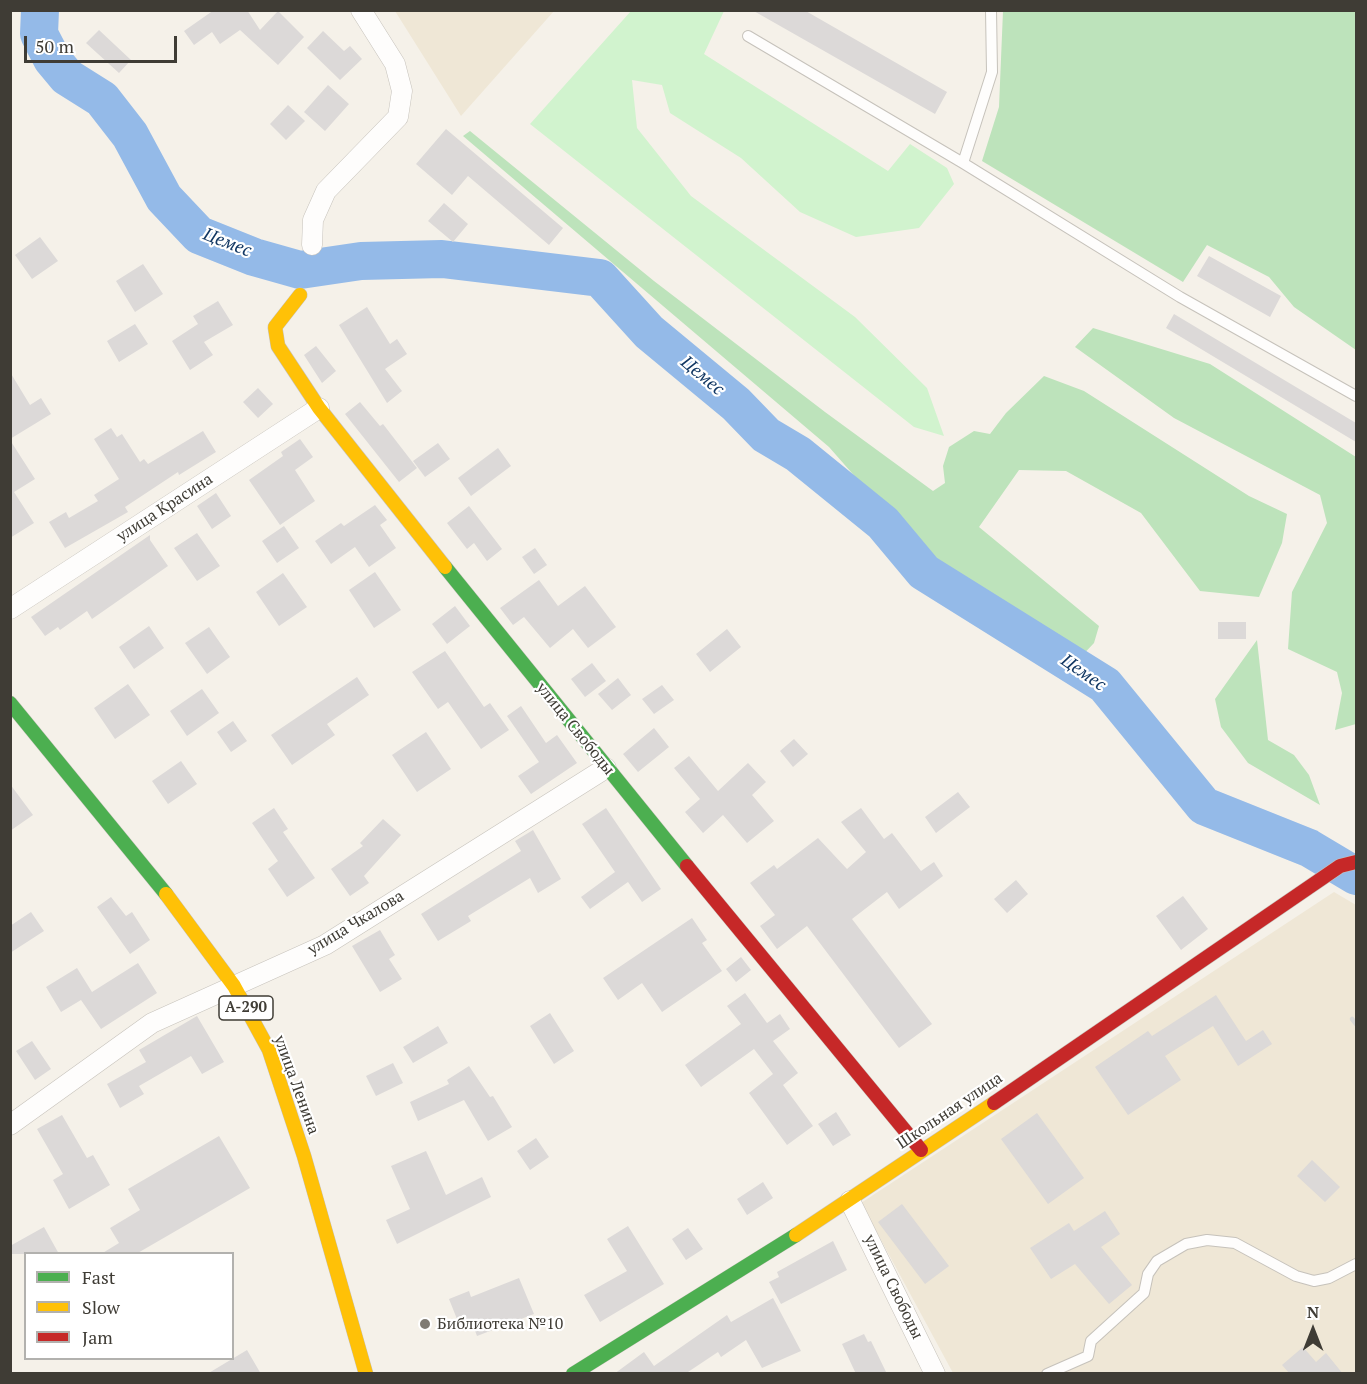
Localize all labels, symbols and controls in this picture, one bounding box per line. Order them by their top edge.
scale bar [27,24,180,62]
text: 50 m [35,34,74,58]
water label: Цемес [200,224,254,262]
water label: Цемес [676,352,728,400]
street label: улица Красина [113,470,217,546]
water label: Цемес [1056,650,1110,696]
street label: улица Свободы [532,679,618,779]
street label: улица Чкалова [304,887,408,959]
road number: А-290 [219,996,273,1020]
street label: улица Ленина [269,1033,323,1137]
street label: Школьная улица [894,1069,1006,1153]
street label: улица Свободы [859,1232,927,1342]
legend [24,1252,234,1360]
text: Fast [82,1265,115,1289]
text: Slow [82,1295,120,1319]
north arrow [1283,1300,1343,1360]
text: N [1307,1301,1319,1323]
place label: Библиотека №10 [437,1314,563,1334]
marker: Библиотека №10 [418,1317,432,1331]
text: Jam [82,1325,113,1349]

